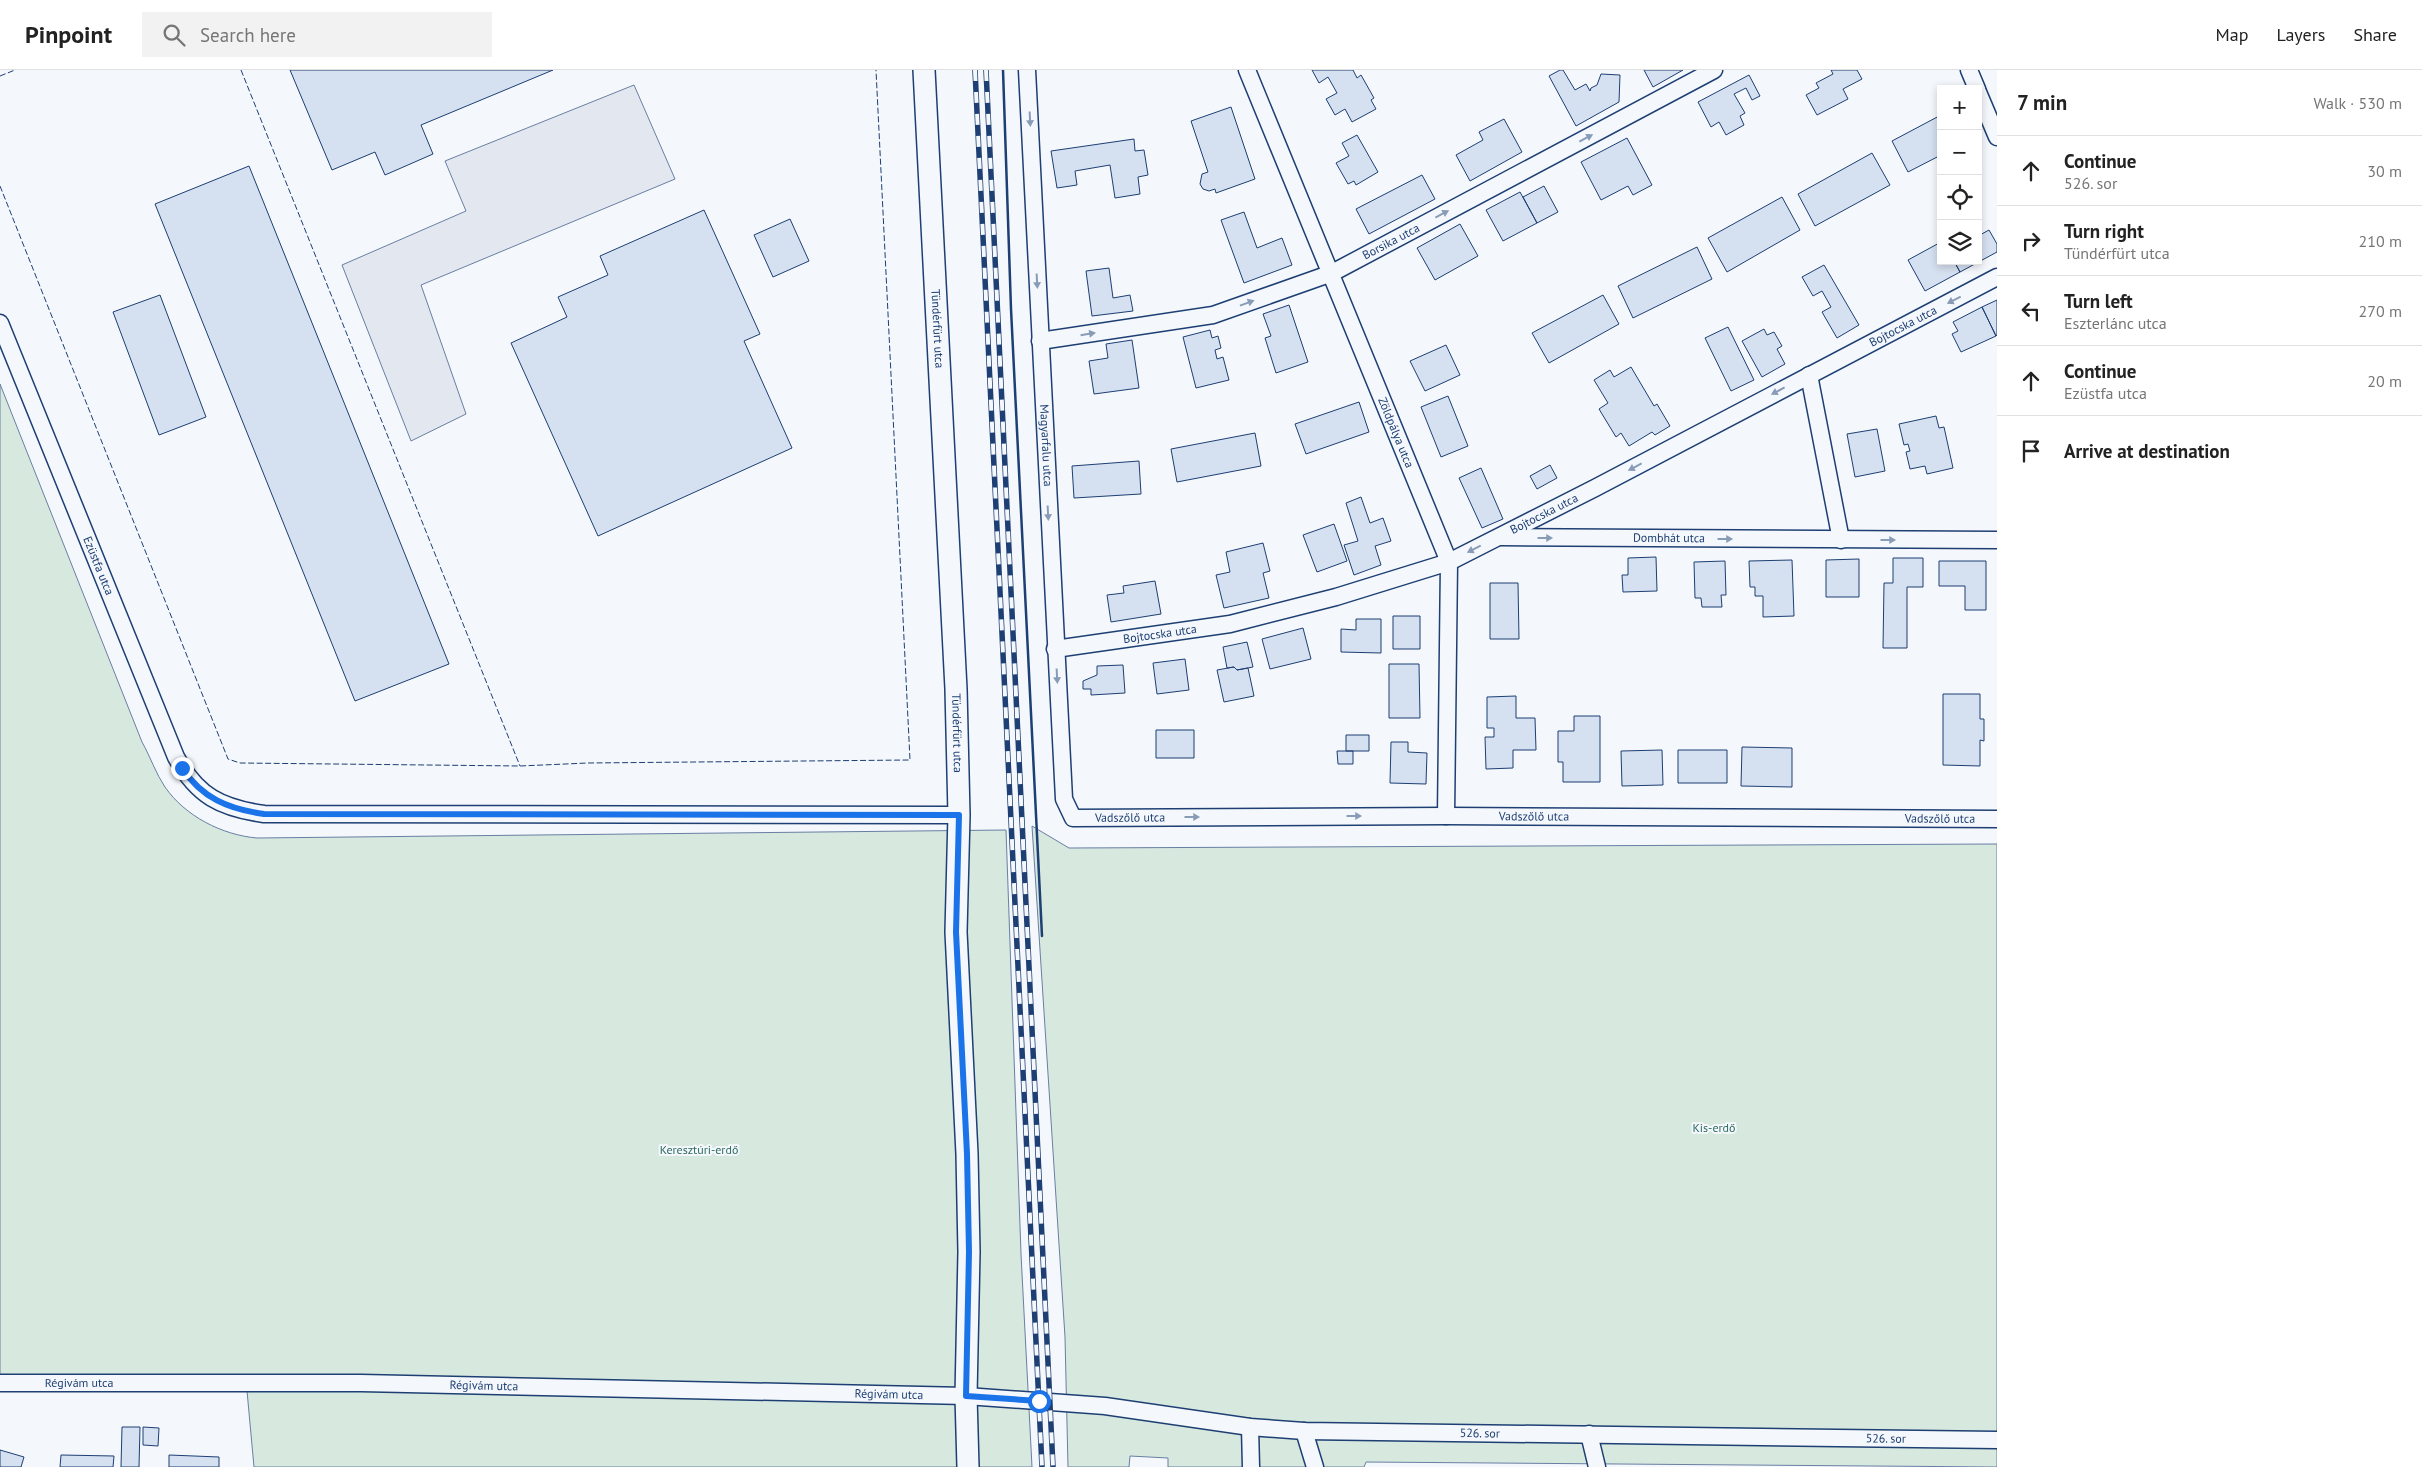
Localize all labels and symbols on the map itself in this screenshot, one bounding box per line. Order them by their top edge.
one-way arrow [1026,111,1034,127]
one-way arrow [1579,134,1593,142]
one-way arrow [1435,210,1450,218]
street label: Borsika utca [1360,220,1422,262]
one-way arrow [1034,273,1042,289]
street label: Tündérfürt utca [928,289,947,369]
one-way arrow [1946,296,1961,304]
one-way arrow [1240,299,1255,306]
street label: Bojtocska utca [1866,302,1939,350]
one-way arrow [1081,330,1097,338]
one-way arrow [1771,387,1786,395]
street label: Zöldpálya utca [1375,395,1418,470]
street label: Magyarfalu utca [1037,404,1056,487]
one-way arrow [1628,463,1642,471]
street label: Bojtocska utca [1507,490,1580,537]
one-way arrow [1045,506,1053,522]
street label: Dombhát utca [1633,530,1705,545]
street label: Ezüstfa utca [80,534,118,597]
one-way arrow [1537,534,1553,542]
one-way arrow [1717,535,1733,543]
one-way arrow [1880,536,1896,544]
one-way arrow [1467,545,1482,553]
street label: Bojtocska utca [1122,621,1198,646]
one-way arrow [1053,668,1061,684]
street label: Tündérfürt utca [949,693,966,773]
route end [171,757,194,780]
street label: Vadszőlő utca [1498,808,1569,824]
street label: Vadszőlő utca [1094,810,1165,825]
street label: Vadszőlő utca [1904,810,1975,826]
one-way arrow [1347,812,1363,820]
one-way arrow [1184,813,1200,821]
park label: Kis-erdő [1693,1120,1735,1135]
park label: Keresztúri-erdő [660,1142,738,1157]
street label: Régivám utca [45,1375,113,1390]
street label: Régivám utca [449,1377,519,1393]
street label: Régivám utca [854,1386,923,1402]
route start [1028,1390,1051,1413]
street label: 526. sor [1460,1425,1500,1441]
street label: 526. sor [1866,1430,1906,1446]

